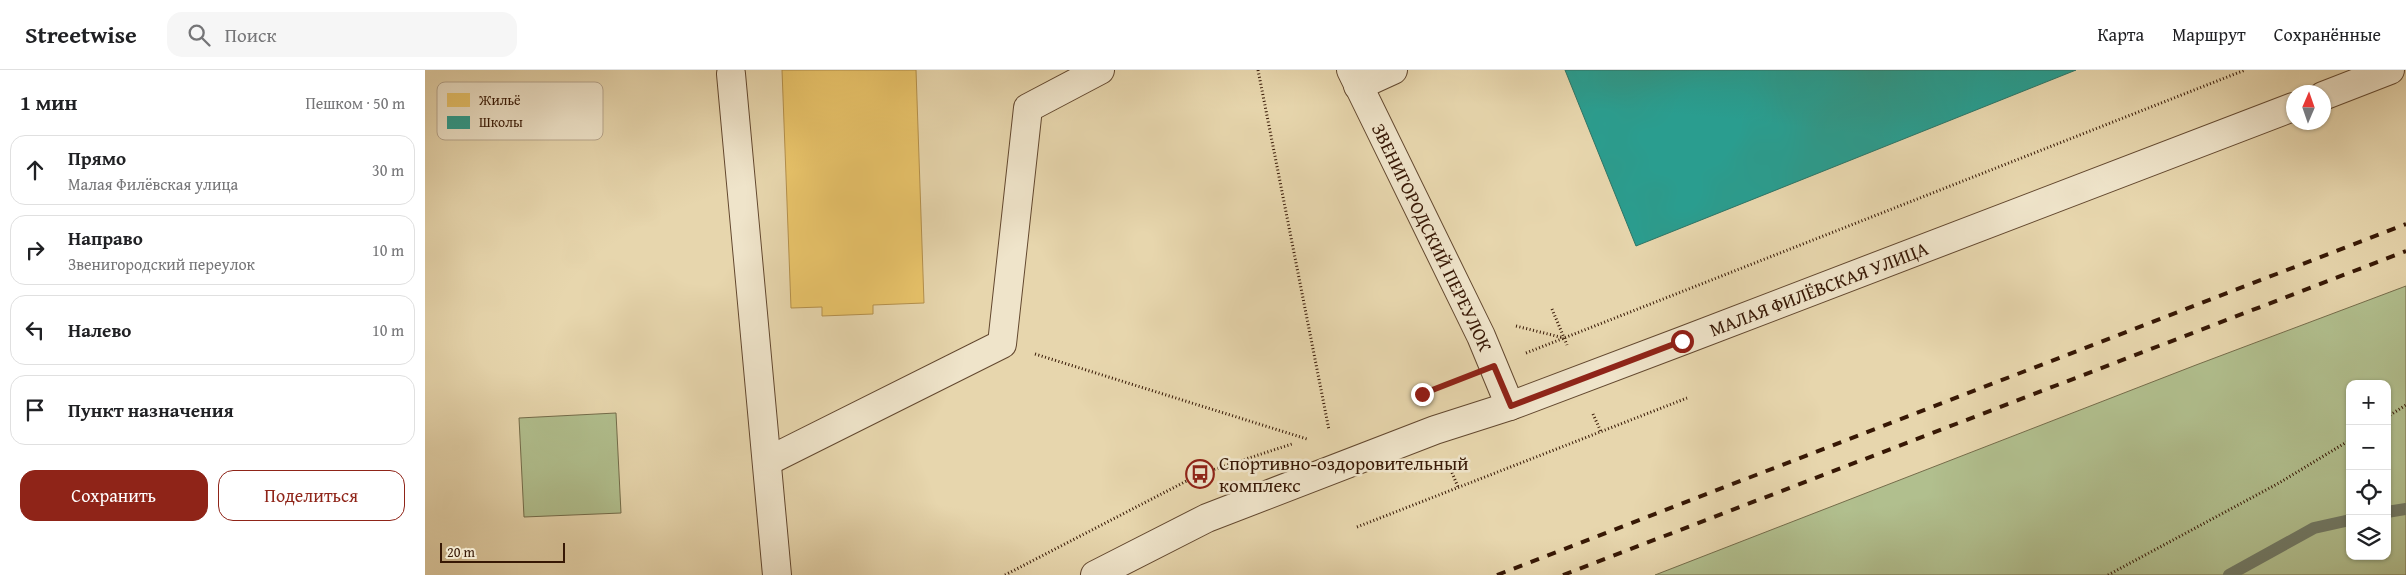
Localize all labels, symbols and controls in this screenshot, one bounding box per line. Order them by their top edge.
search box [167,12,517,57]
text: Streetwise [25,17,137,52]
icon: search [185,21,213,49]
text: Поиск [225,21,276,49]
text: Карта [2098,21,2144,48]
text: Маршрут [2172,21,2246,48]
text: Сохранённые [2274,21,2381,48]
legend [437,82,603,140]
north arrow [2286,85,2331,130]
text: 1 мин [20,87,77,118]
text: Жильё [478,90,521,110]
text: Пешком · 50 m [305,91,405,115]
text: Школы [479,112,523,132]
street label: ЗВЕНИГОРОДСКИЙ ПЕРЕУЛОК [1365,118,1500,356]
text: Прямо [68,144,126,172]
icon: ahead [21,156,49,184]
text: 30 m [372,158,404,182]
text: Малая Филёвская улица [68,172,238,196]
text: Направо [68,224,143,252]
street label: МАЛАЯ ФИЛЁВСКАЯ УЛИЦА [1705,234,1932,343]
icon: right [21,236,49,264]
text: 10 m [372,238,404,262]
text: Звенигородский переулок [68,252,255,276]
icon: left [21,316,49,344]
text: Налево [68,316,131,344]
text: 10 m [372,318,404,342]
route start [1671,330,1694,353]
map controls [2346,380,2391,560]
button: + [2346,380,2391,425]
route end [1411,383,1434,406]
icon: arrive [21,396,49,424]
text: Пункт назначения [68,396,234,424]
button: − [2346,425,2391,470]
place label: Спортивно-оздоровительный комплекс [1219,449,1469,499]
bus stop icon: Спортивно-оздоровительный комплекс [1185,459,1215,489]
button: Сохранить [20,470,208,521]
button: Поделиться [218,470,405,521]
button: locate [2346,470,2391,515]
button: layers [2346,515,2391,560]
scale bar [440,540,565,563]
text: 20 m [447,542,475,562]

